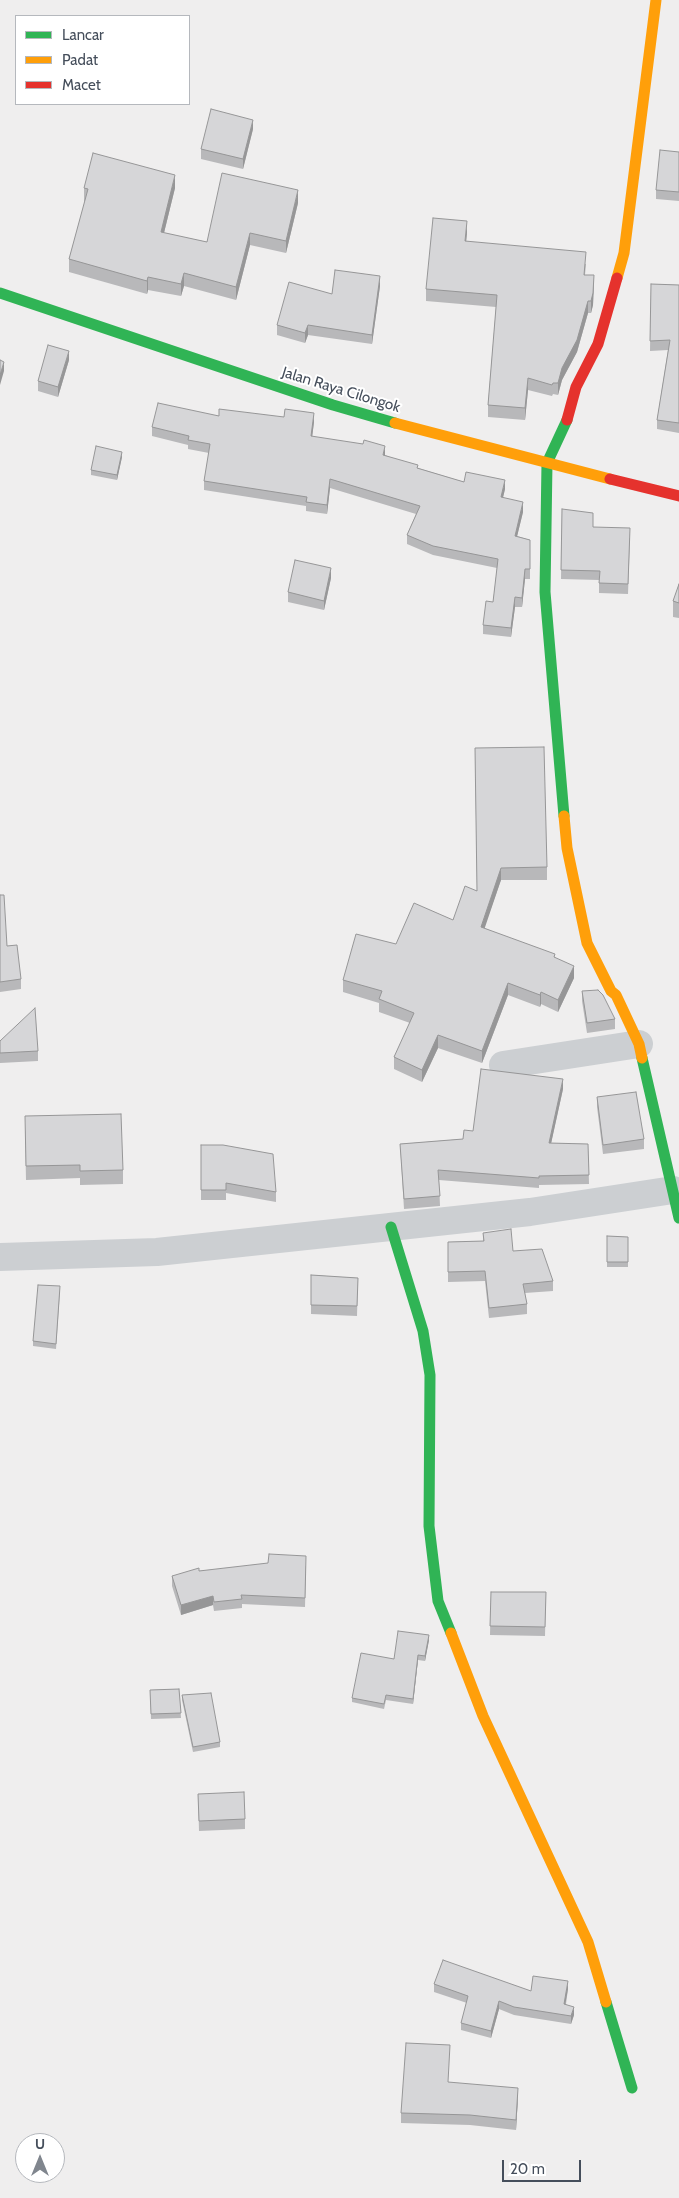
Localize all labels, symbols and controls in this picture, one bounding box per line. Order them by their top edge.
legend [15,15,190,105]
text: Lancar [62,26,104,44]
text: Padat [62,51,98,69]
text: Macet [62,76,101,94]
street label: Jalan Raya Cilongok [280,363,402,417]
north arrow [15,2133,65,2183]
text: U [35,2135,45,2153]
scale bar [504,2150,583,2182]
text: 20 m [510,2160,545,2178]

